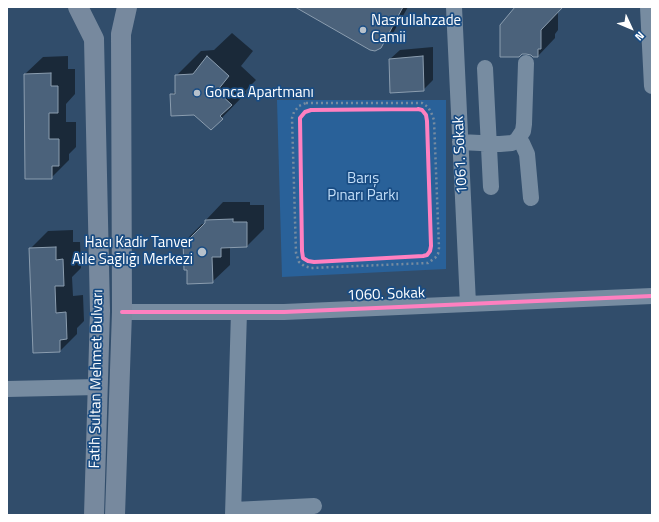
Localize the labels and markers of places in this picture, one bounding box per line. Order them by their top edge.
place label: Nasrullahzade Camii [371,12,461,47]
marker: Nasrullahzade Camii [358,25,368,35]
place label: Gonca Apartmanı [205,84,314,102]
marker: Gonca Apartmanı [192,88,202,98]
place label: Hacı Kadir Tanver Aile Sağlığı Merkezi [72,234,193,269]
marker: Hacı Kadir Tanver Aile Sağlığı Merkezi [196,246,208,258]

